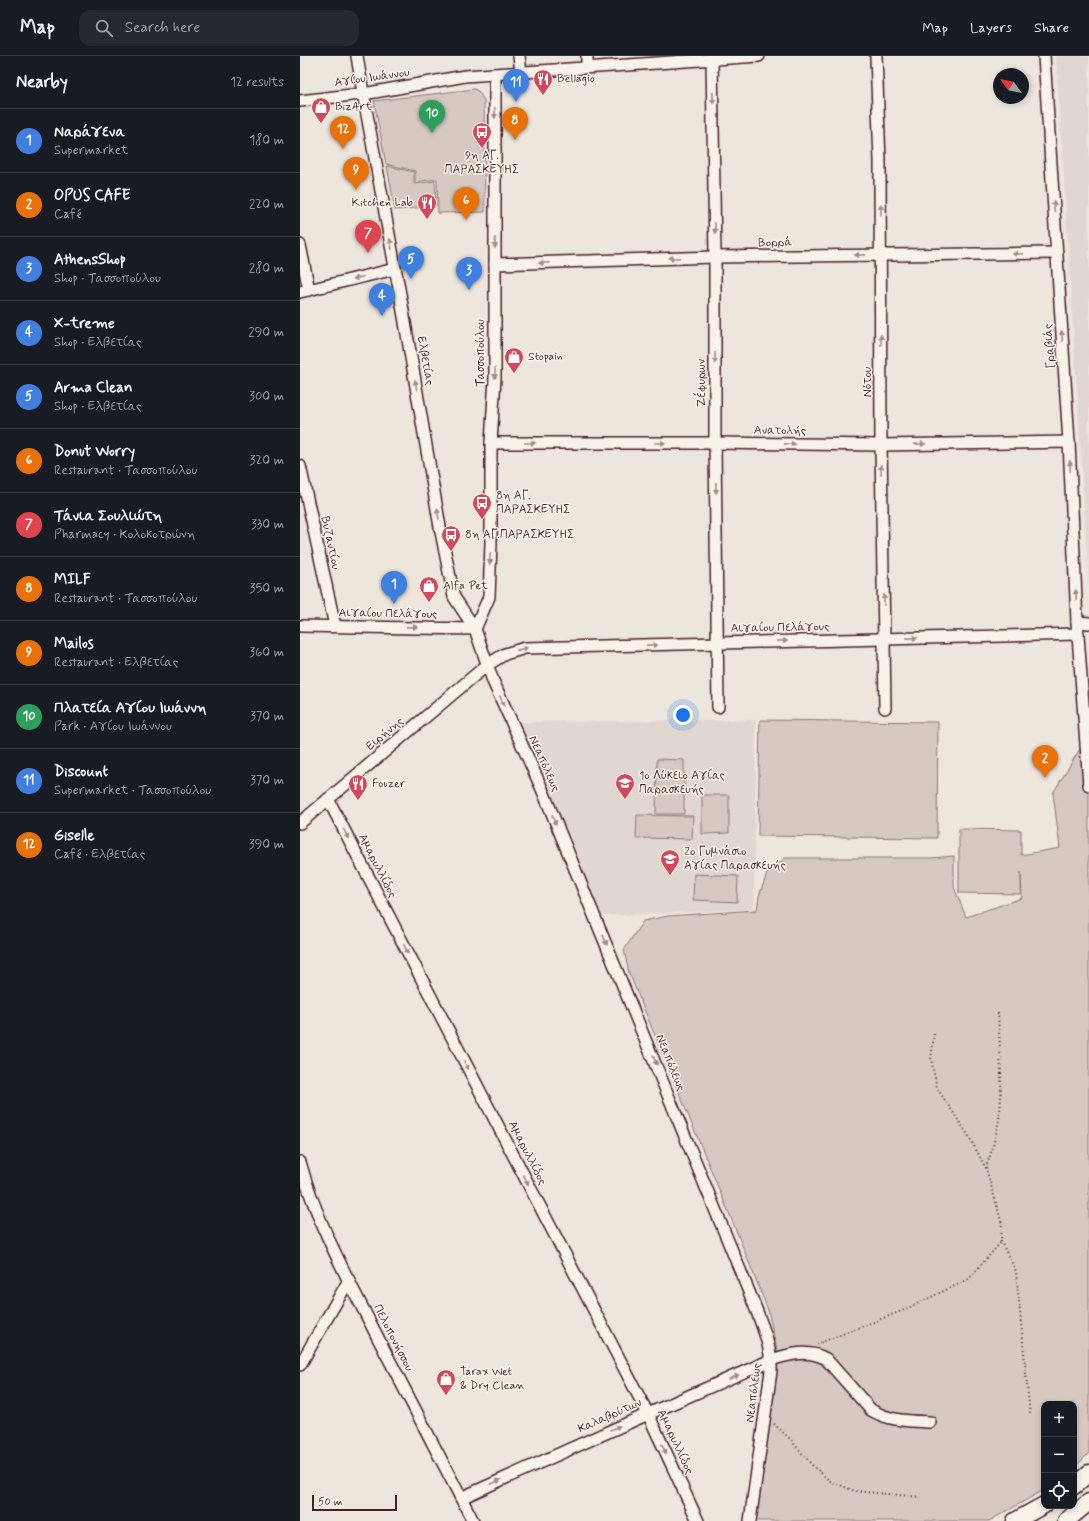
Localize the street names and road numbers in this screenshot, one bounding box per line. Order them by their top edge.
street label: Αγίου Ιωάννου [333,65,411,91]
street label: Βορρά [758,235,792,251]
street label: Τασσοπούλου [473,319,489,387]
street label: Γραβιάς [1040,323,1060,369]
street label: Ελβετίας [413,335,437,387]
street label: Ζέφυρων [693,359,710,407]
street label: Νότου [860,366,876,397]
street label: Ανατολής [754,423,806,439]
street label: Βυζαντίου [317,515,344,572]
street label: Αιγαίου Πελάγους [338,605,438,623]
street label: Αιγαίου Πελάγους [730,619,830,637]
street label: Ειρήνης [363,714,407,754]
street label: Νεαπόλεως [525,733,563,795]
street label: Αμαρυλλίδος [354,831,400,901]
street label: Νεαπόλεως [651,1032,689,1094]
street label: Αμαρυλλίδος [504,1118,550,1188]
street label: Πελοπονήσσου [369,1302,417,1375]
street label: Νεαπόλεως [742,1362,766,1424]
street label: Καλαβρύτων [576,1395,644,1437]
street label: Αμαρυλλίδος [653,1407,697,1477]

